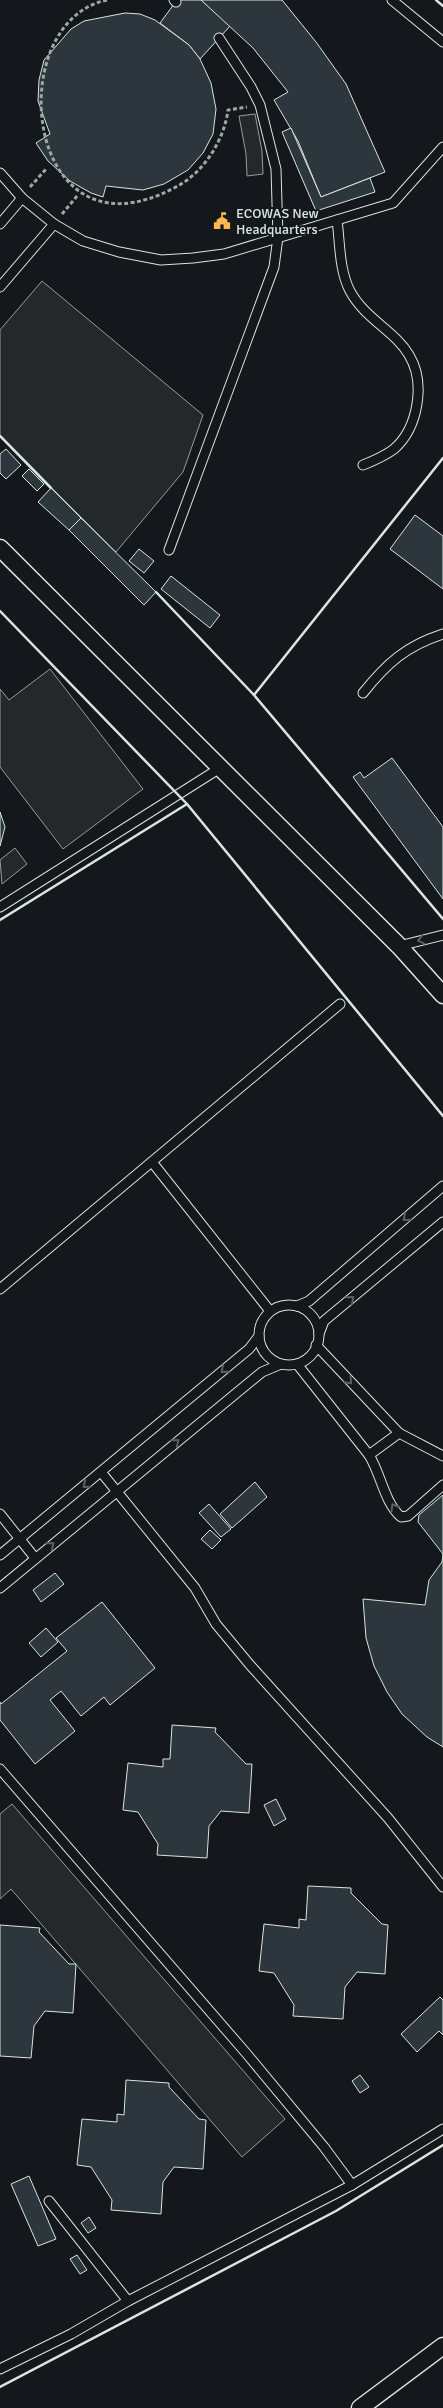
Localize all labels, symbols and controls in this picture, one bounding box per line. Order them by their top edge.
place label: ECOWAS New Headquarters [236,205,319,238]
public building icon: ECOWAS New Headquarters [212,211,232,231]
one-way arrow [417,934,426,945]
one-way arrow [403,1212,412,1220]
one-way arrow [345,1296,354,1305]
one-way arrow [221,1364,230,1372]
one-way arrow [343,1376,352,1385]
one-way arrow [171,1439,180,1448]
one-way arrow [82,1479,91,1488]
one-way arrow [390,1503,400,1512]
one-way arrow [45,1542,54,1551]

